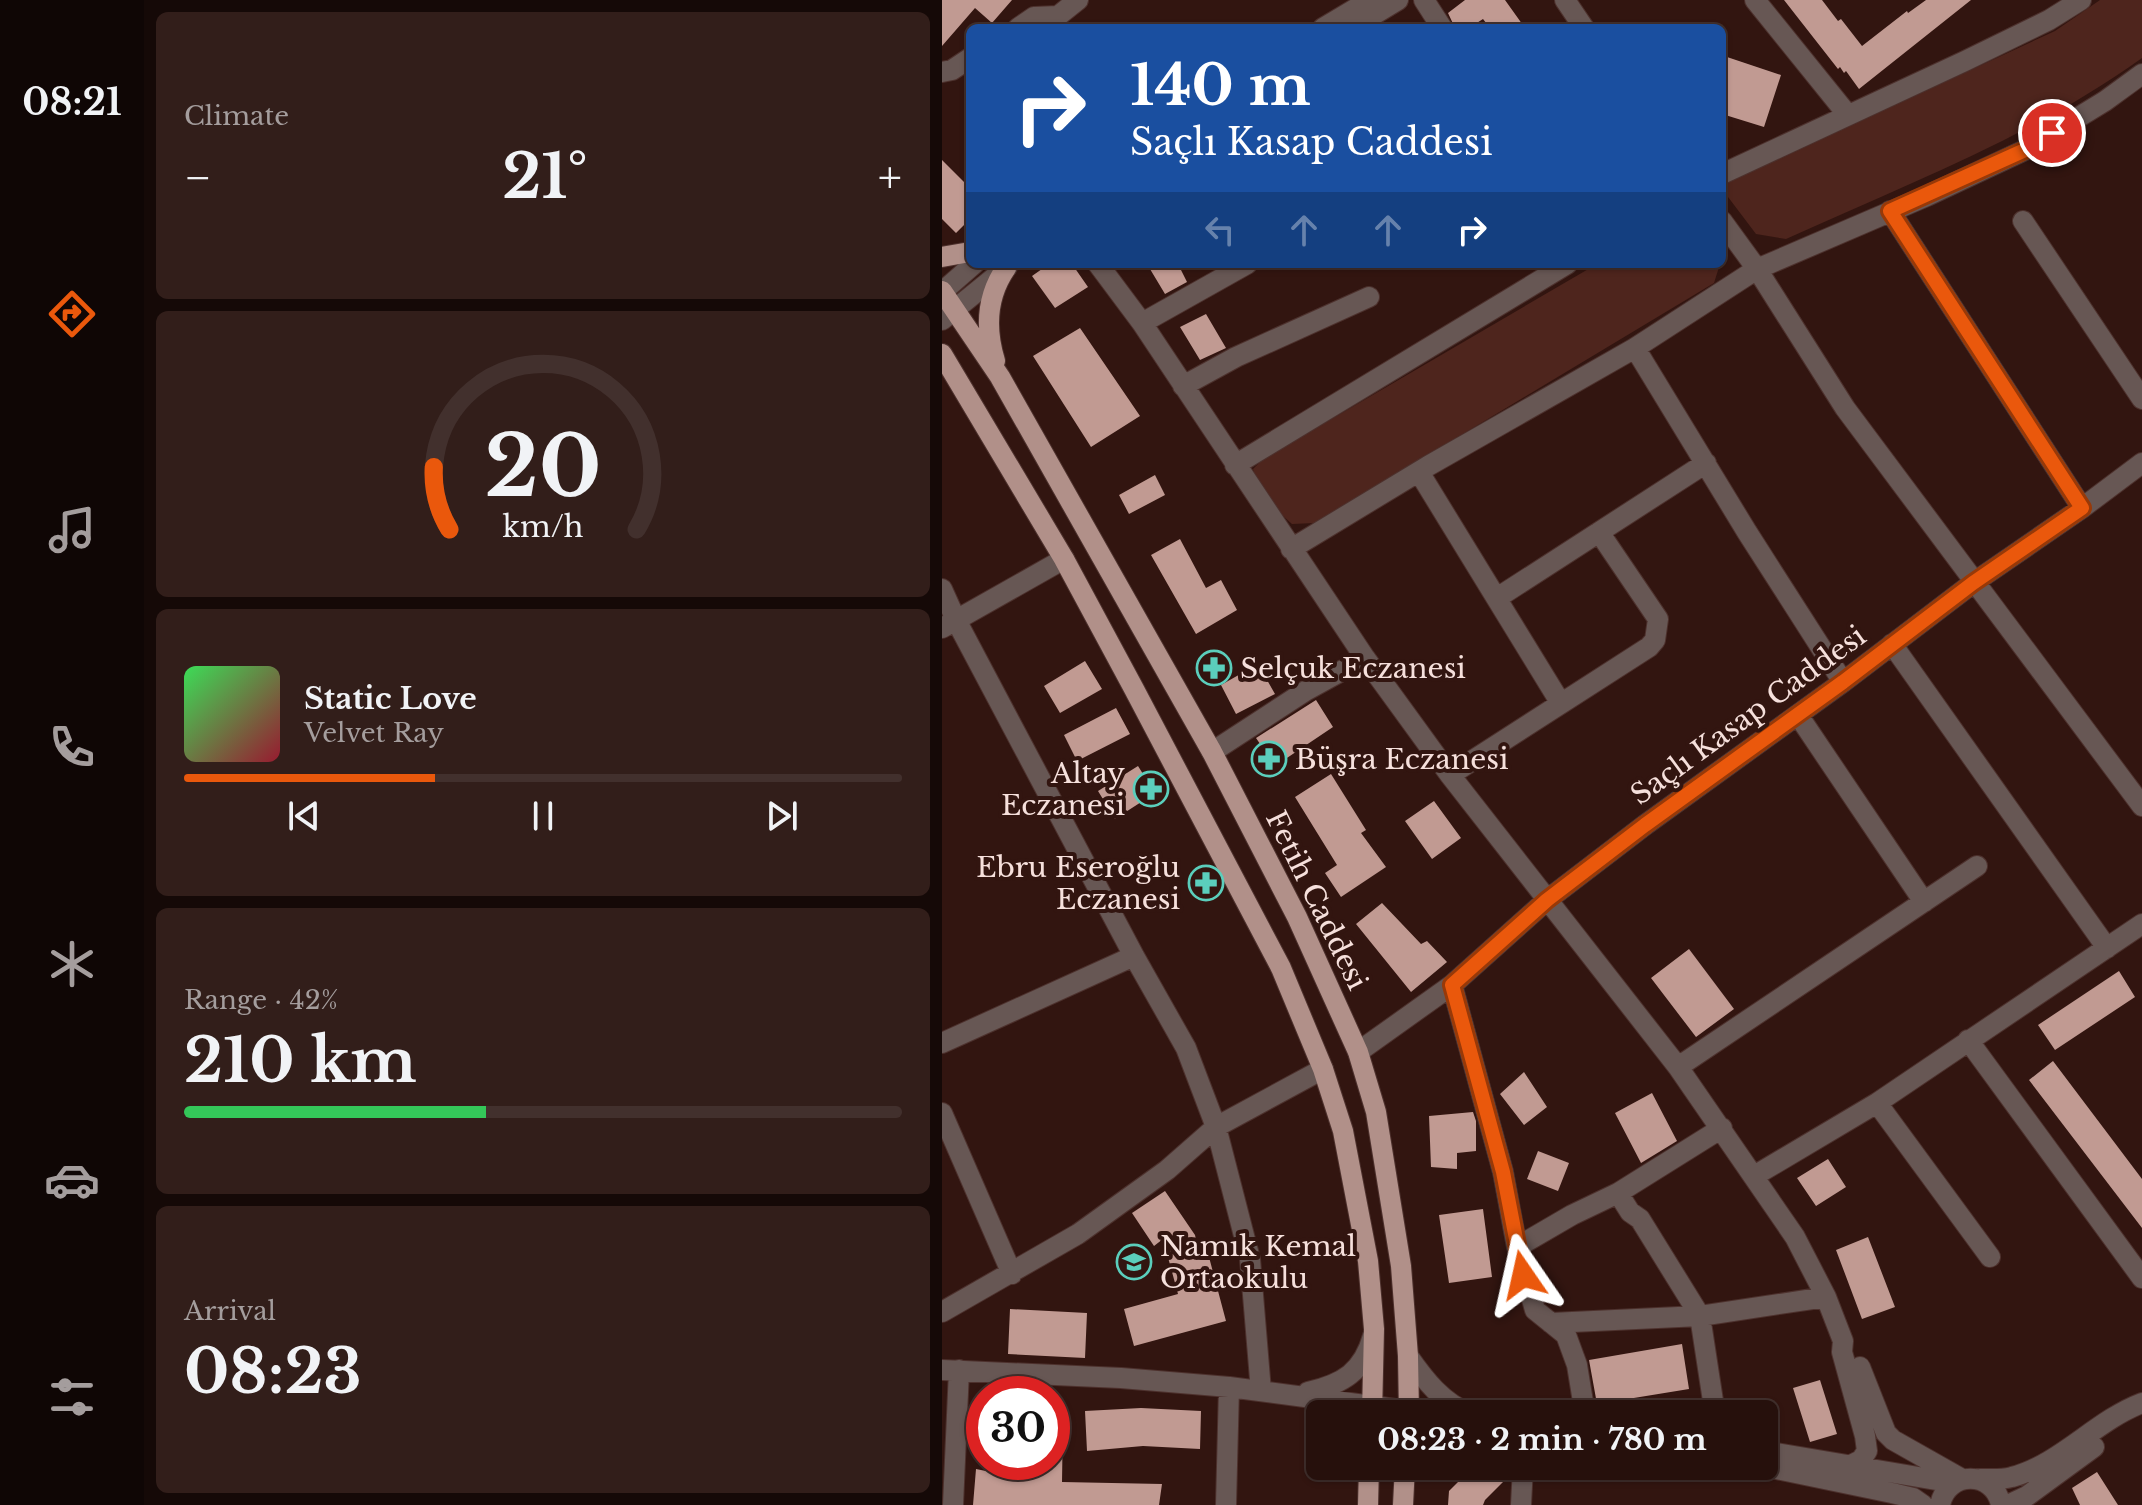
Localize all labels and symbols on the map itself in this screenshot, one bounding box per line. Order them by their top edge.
pin [2018,99,2086,167]
street label: Saçlı Kasap Caddesi [1624,618,1873,812]
pharmacy icon: Selçuk Eczanesi [1195,649,1233,687]
place label: Selçuk Eczanesi [1240,651,1466,686]
pharmacy icon: Büşra Eczanesi [1250,740,1288,778]
place label: Büşra Eczanesi [1295,742,1508,777]
place label: Altay Eczanesi [1001,756,1125,823]
pharmacy icon: Altay Eczanesi [1132,770,1170,808]
street label: Fetih Caddesi [1258,805,1375,996]
place label: Ebru Eseroğlu Eczanesi [976,850,1180,917]
pharmacy icon: Ebru Eseroğlu Eczanesi [1187,864,1225,902]
place label: Namık Kemal Ortaokulu [1160,1229,1356,1296]
position arrow [1481,1233,1565,1317]
school or university icon: Namık Kemal Ortaokulu [1115,1243,1153,1281]
speed limit sign: 30 [966,1376,1070,1480]

